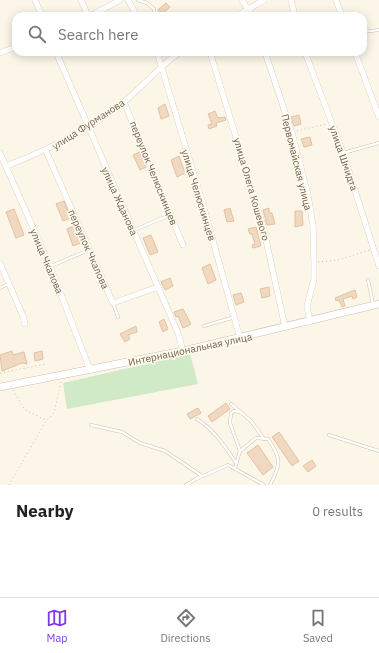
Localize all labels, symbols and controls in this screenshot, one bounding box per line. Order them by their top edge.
search box [12,12,367,56]
icon: search [26,23,48,45]
text: Search here [58,25,138,44]
street label: улица Фурманова [50,96,128,153]
street label: Первомайская улица [278,113,315,212]
street label: переулок Челюскинцев [127,119,180,227]
street label: улица Шмидта [326,124,361,193]
street label: улица Олега Кошевого [231,136,273,242]
street label: улица Челюскинцев [178,148,219,242]
street label: улица Жданова [99,165,141,238]
street label: переулок Чкалова [65,207,112,292]
street label: улица Чкалова [27,227,66,296]
street label: Интернациональная улица [127,330,254,369]
text: Nearby [16,500,74,522]
text: 0 results [312,503,363,520]
tab: Map [46,607,68,645]
tab: Directions [160,607,211,645]
tab: Saved [303,607,333,645]

